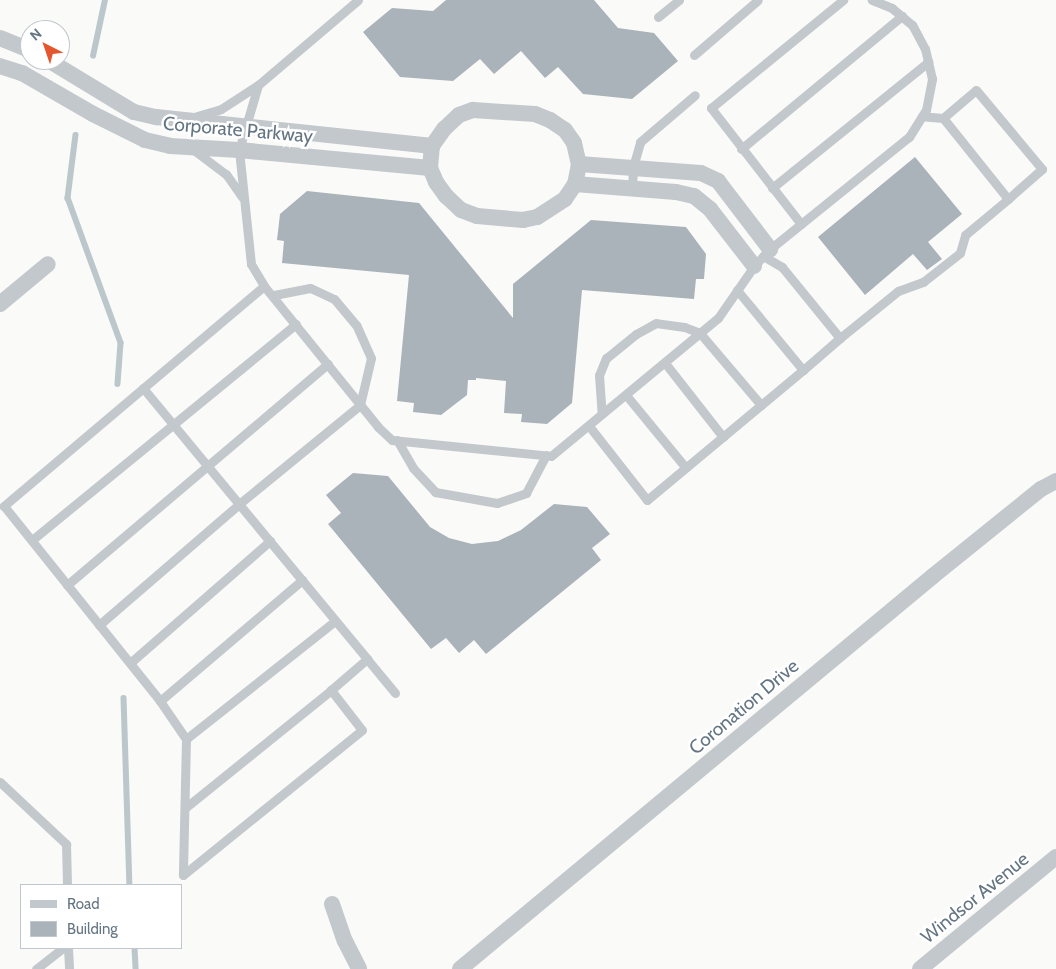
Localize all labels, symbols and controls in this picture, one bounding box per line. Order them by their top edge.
north arrow [20,20,70,70]
text: N [26,24,45,44]
street label: Corporate Parkway [162,112,314,148]
street label: Coronation Drive [685,655,803,759]
street label: Windsor Avenue [917,848,1033,948]
legend [20,884,182,949]
text: Road [67,895,100,913]
text: Building [67,920,118,938]

